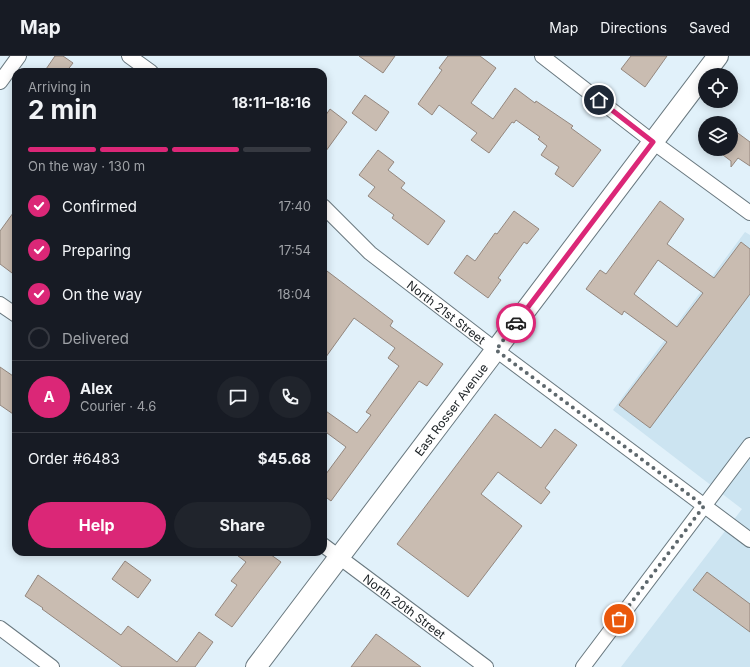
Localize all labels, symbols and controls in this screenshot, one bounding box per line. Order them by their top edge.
text: Map [20,16,61,39]
text: Map [549,19,578,36]
text: Directions [600,19,667,36]
text: Saved [689,19,730,36]
map controls [698,68,738,156]
button: locate [698,68,738,108]
text: Arriving in [28,79,91,95]
pin [582,83,616,117]
icon: home [588,89,610,111]
text: 18:11–18:16 [232,93,311,112]
text: 2 min [28,94,98,125]
button: layers [698,116,738,156]
text: On the way · 130 m [28,158,145,174]
icon: check [28,195,50,217]
text: Confirmed [62,197,137,216]
text: 17:40 [278,198,311,214]
icon: check [28,239,50,261]
text: Preparing [62,241,131,260]
text: 17:54 [279,242,311,258]
street label: North 21st Street [404,277,489,347]
icon: check [28,283,50,305]
text: On the way [62,285,142,304]
text: 18:04 [277,286,311,302]
courier [496,303,536,343]
icon: car [505,312,527,334]
text: Delivered [62,329,129,348]
street label: East Rosser Avenue [411,360,491,459]
button: chat [217,376,259,418]
button: phone [269,376,311,418]
text: Alex [80,379,113,398]
text: A [43,387,55,406]
text: Courier · 4.6 [80,398,156,414]
text: Order #6483 [28,449,120,468]
text: $45.68 [258,449,311,468]
button: Help [28,502,166,548]
button: Share [174,502,311,548]
street label: North 20th Street [361,571,449,642]
pin [602,602,636,636]
icon: bag [608,608,630,630]

